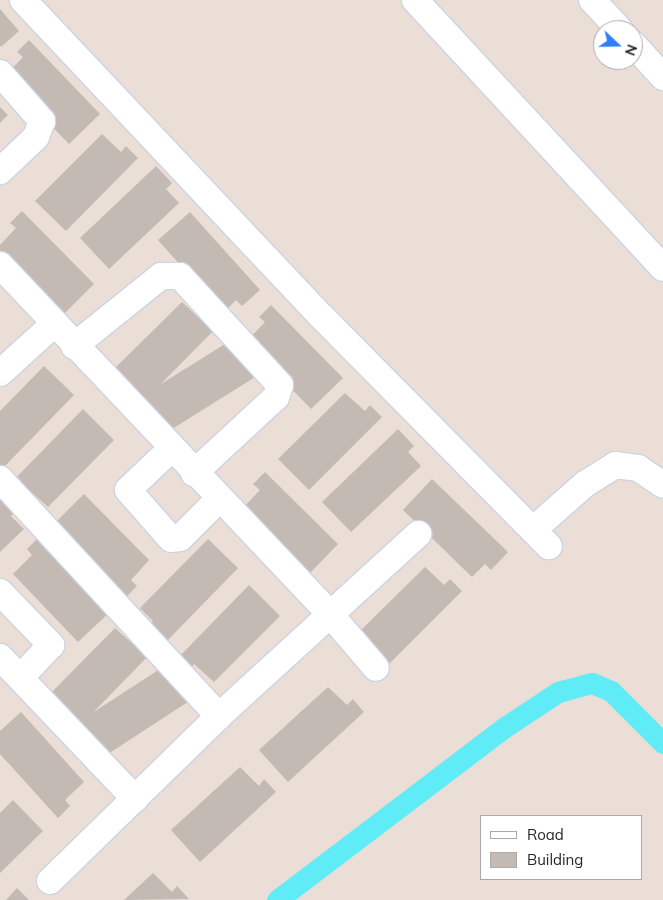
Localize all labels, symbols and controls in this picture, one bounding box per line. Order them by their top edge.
north arrow [593,20,643,70]
text: N [621,42,641,58]
legend [480,815,643,880]
text: Road [527,825,564,844]
text: Building [527,850,583,869]

